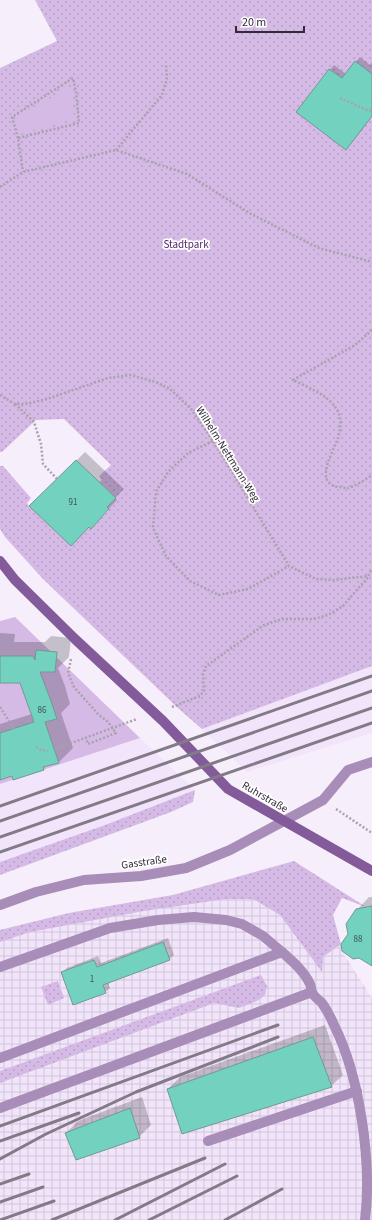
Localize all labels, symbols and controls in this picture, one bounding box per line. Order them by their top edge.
scale bar [236,8,304,34]
text: 20 m [242,14,266,31]
park label: Stadtpark [163,237,209,252]
street label: Wilhelm-Nettmann-Weg [192,403,264,505]
house number: 91 [69,496,77,509]
house number: 86 [38,704,47,717]
street label: Ruhrstraße [239,778,291,817]
street label: Gasstraße [120,851,168,873]
house number: 88 [354,933,363,946]
house number: 1 [90,973,94,986]

